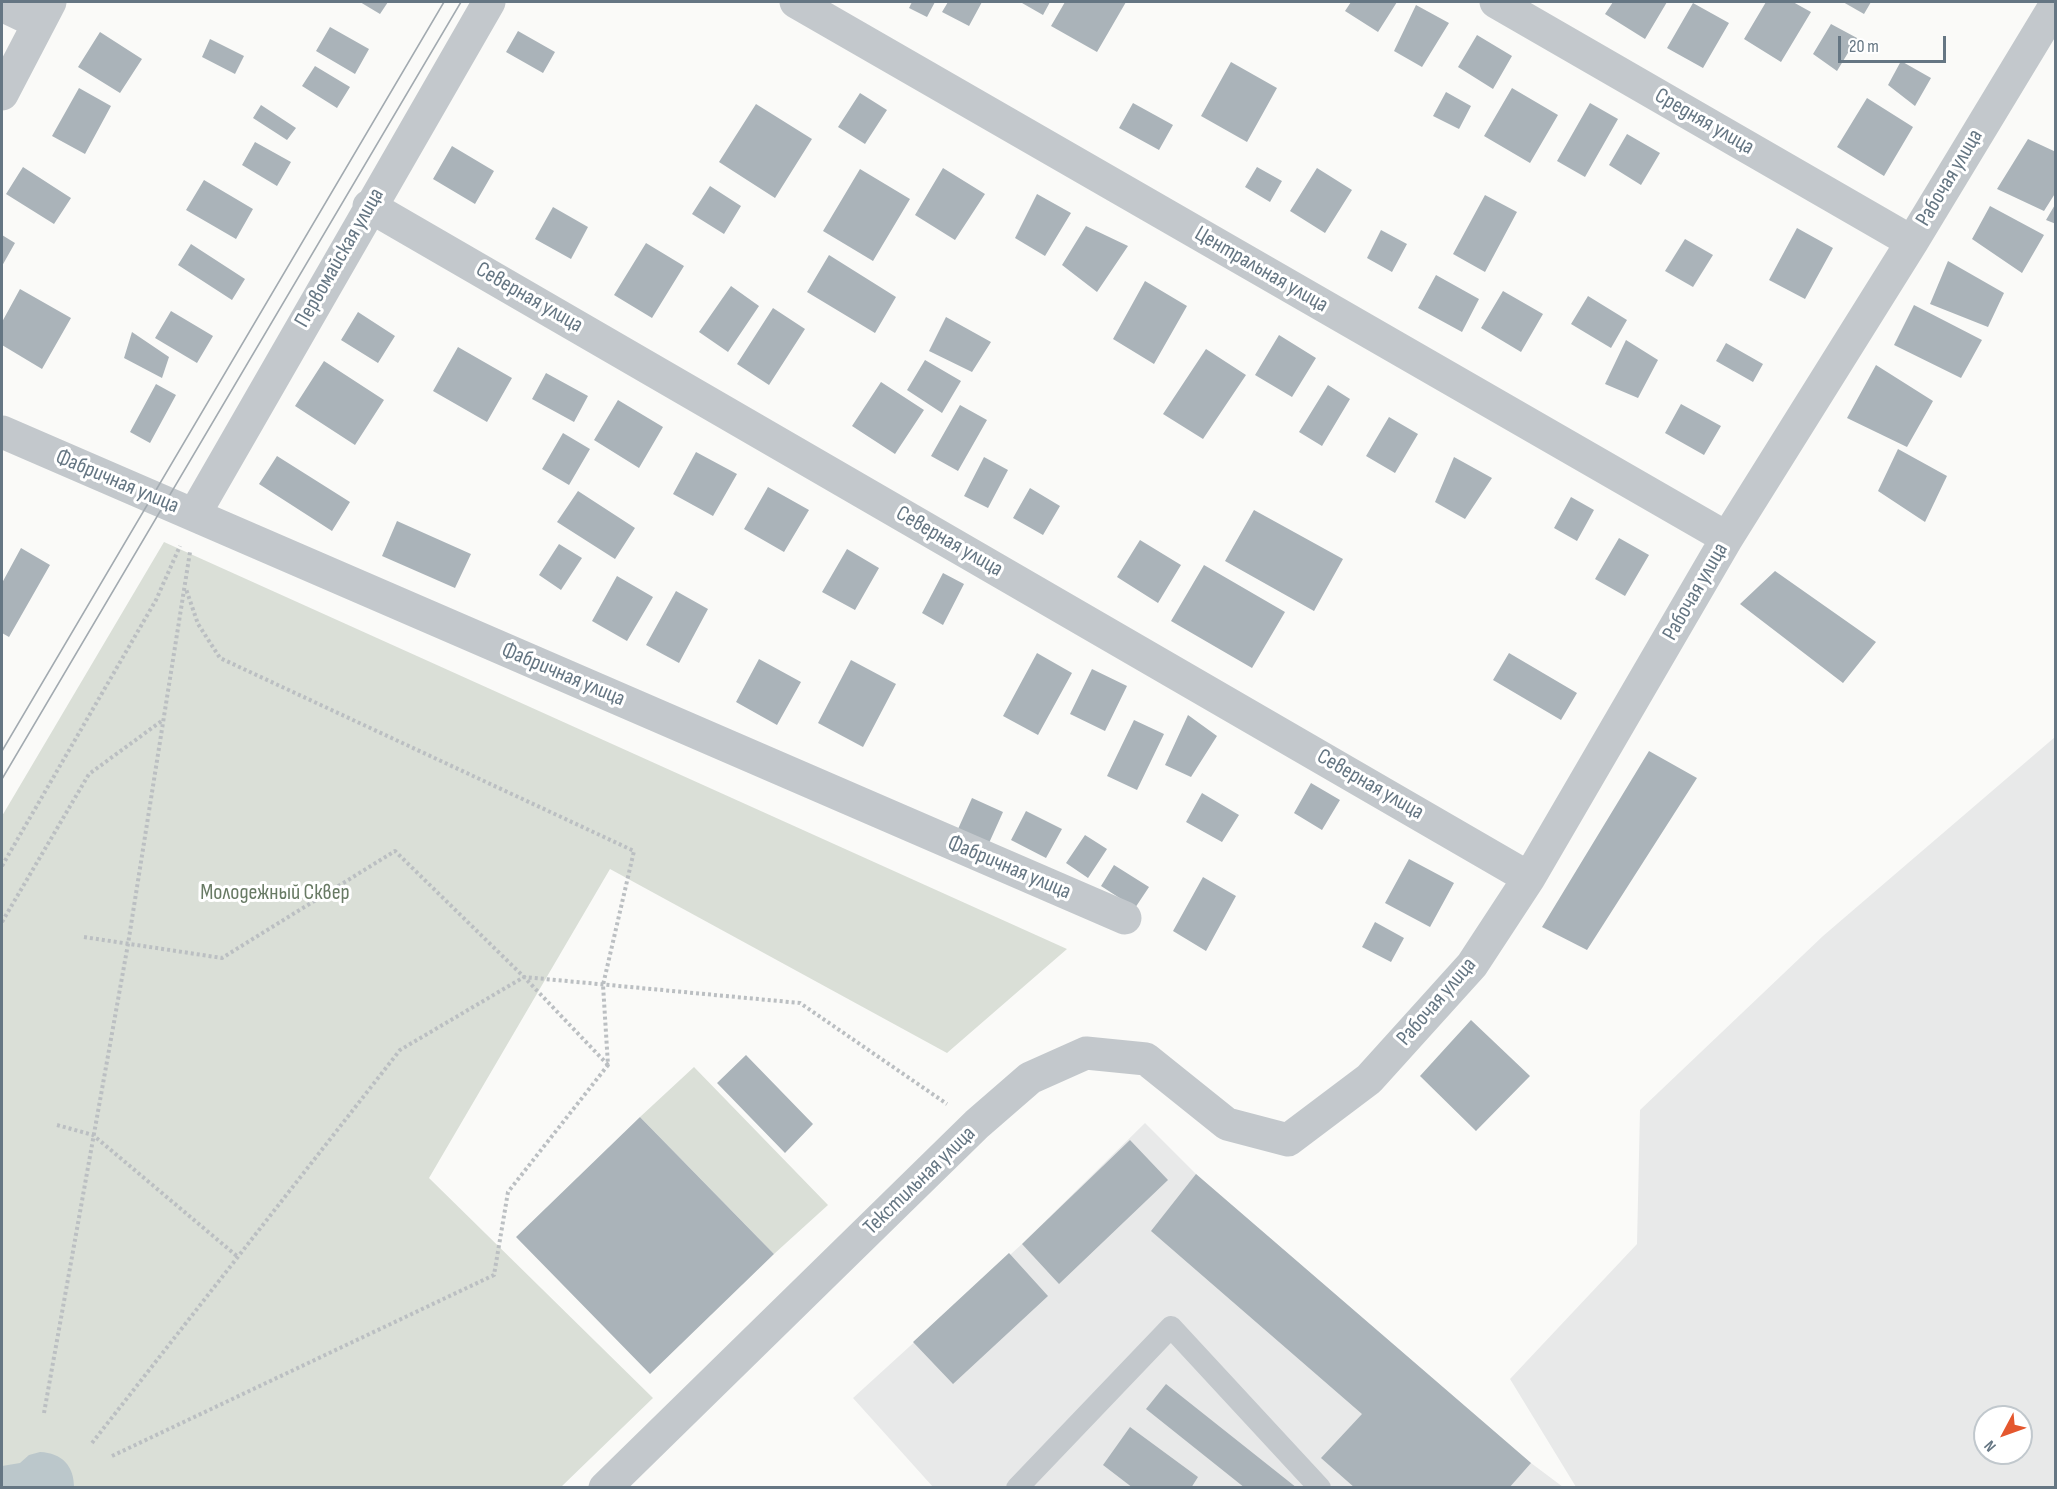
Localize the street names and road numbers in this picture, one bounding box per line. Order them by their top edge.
street label: Средняя улица [1650,83,1758,161]
street label: Рабочая улица [1911,125,1989,231]
street label: Первомайская улица [289,184,391,332]
street label: Центральная улица [1190,221,1332,319]
street label: Северная улица [471,257,587,339]
street label: Фабричная улица [51,444,183,520]
street label: Северная улица [891,501,1007,583]
street label: Рабочая улица [1658,539,1734,645]
street label: Фабричная улица [497,637,629,713]
street label: Северная улица [1312,744,1428,826]
street label: Фабричная улица [943,830,1075,906]
street label: Рабочая улица [1392,953,1482,1051]
street label: Текстильная улица [859,1121,981,1241]

